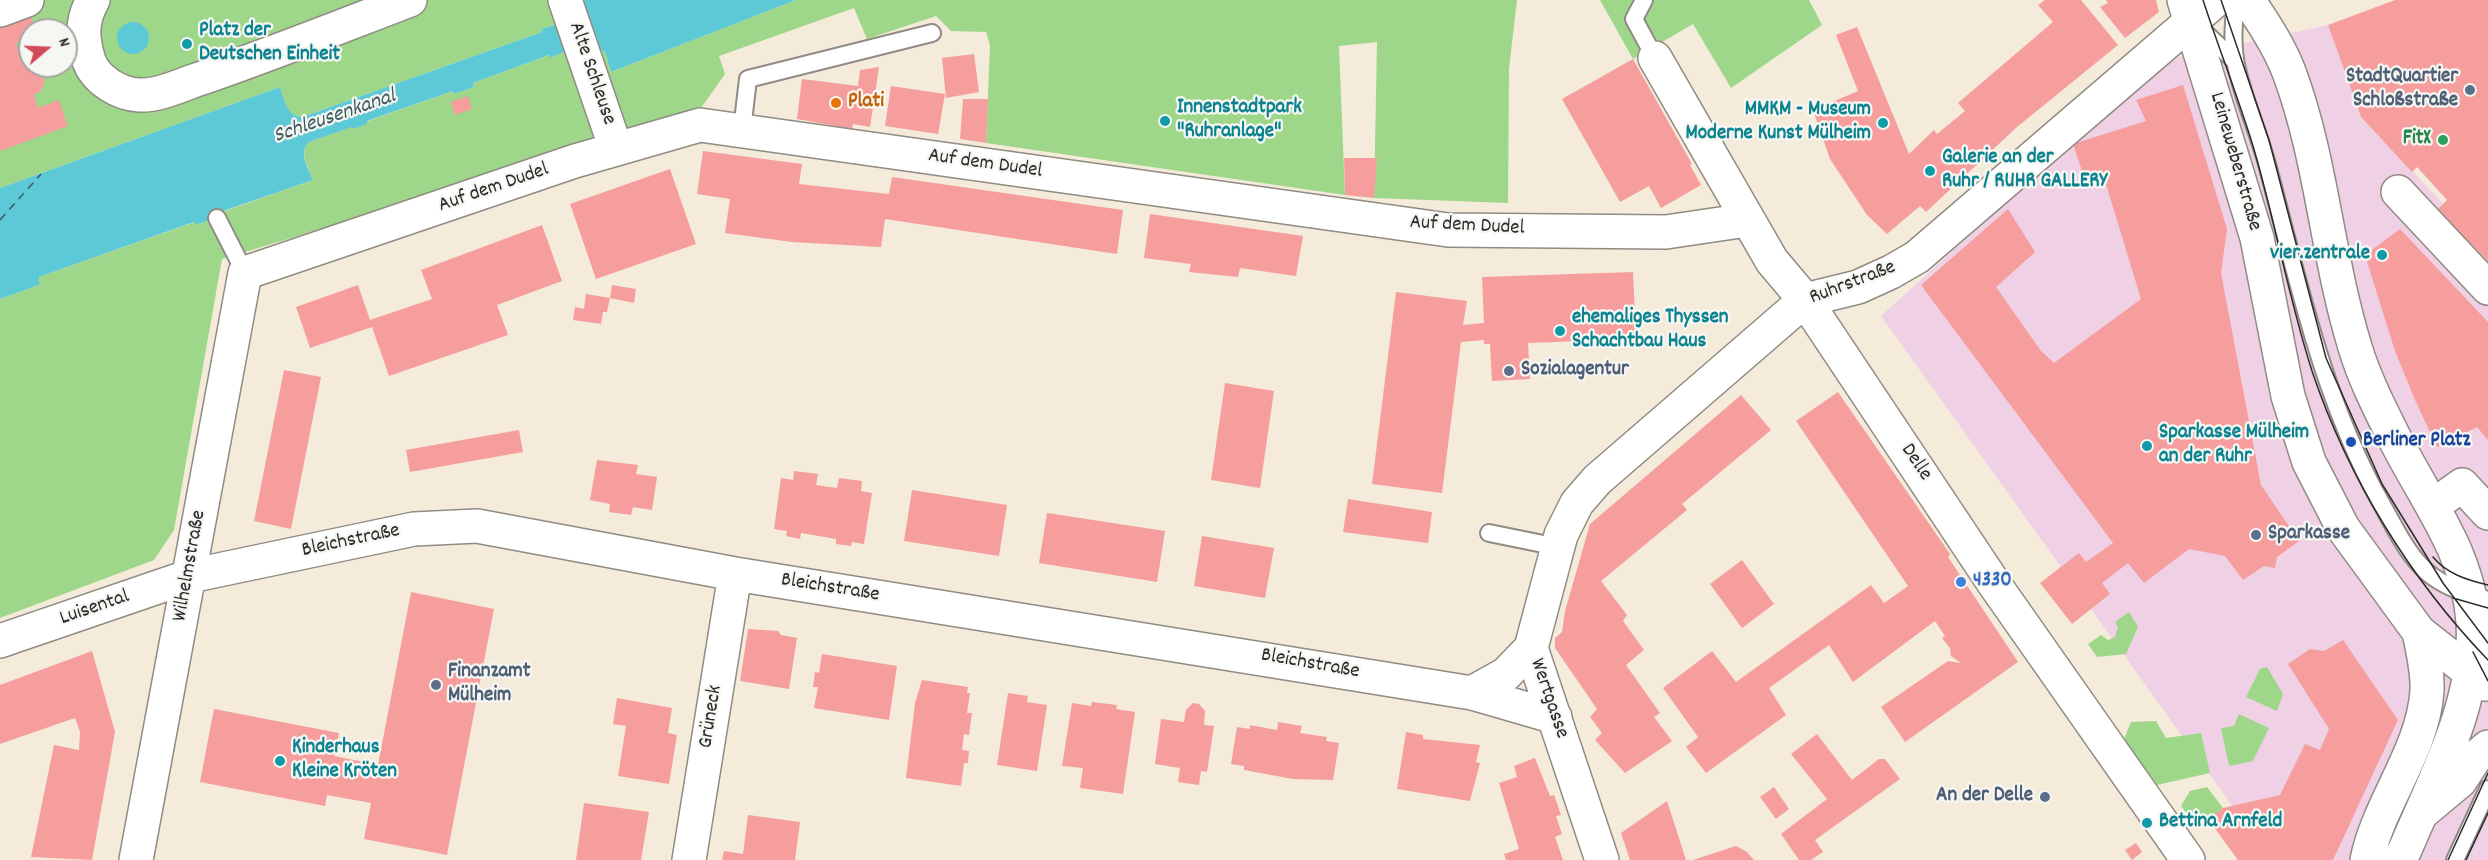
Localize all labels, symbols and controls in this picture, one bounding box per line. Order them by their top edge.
north arrow [18,18,78,78]
place label: Platz der Deutschen Einheit [199,19,340,69]
street label: Alte Schleuse [562,19,620,129]
text: N [51,35,76,50]
marker: Platz der Deutschen Einheit [180,37,194,51]
place label: StadtQuartier Schloßstraße [2346,65,2458,115]
marker: StadtQuartier Schloßstraße [2463,83,2477,97]
water label: Schleusenkanal [271,85,399,151]
place label: Plati [848,90,884,116]
street label: Leineweberstraße [2202,90,2266,234]
marker: Plati [829,96,843,110]
place label: Innenstadtpark "Ruhranlage" [1177,96,1302,146]
place label: MMKM - Museum Moderne Kunst Mülheim [1685,98,1871,148]
marker: Innenstadtpark "Ruhranlage" [1158,114,1172,128]
marker: MMKM - Museum Moderne Kunst Mülheim [1876,116,1890,130]
place label: FitX [2403,127,2431,153]
marker: FitX [2436,133,2450,147]
street label: Auf dem Dudel [926,145,1044,185]
place label: Galerie an der Ruhr / RUHR GALLERY [1942,146,2107,196]
street label: Auf dem Dudel [436,158,552,220]
marker: Galerie an der Ruhr / RUHR GALLERY [1923,164,1937,178]
street label: Auf dem Dudel [1409,211,1525,243]
place label: vier.zentrale [2270,242,2370,268]
marker: vier.zentrale [2375,248,2389,262]
street label: Ruhrstraße [1806,256,1900,312]
place label: ehemaliges Thyssen Schachtbau Haus [1572,306,1728,356]
marker: ehemaliges Thyssen Schachtbau Haus [1553,324,1567,338]
place label: Sozialagentur [1521,358,1629,384]
marker: Sozialagentur [1502,364,1516,378]
place label: Sparkasse Mülheim an der Ruhr [2159,421,2309,471]
place label: Berliner Platz [2363,429,2470,455]
marker: Berliner Platz [2344,435,2358,449]
marker: Sparkasse Mülheim an der Ruhr [2140,439,2154,453]
street label: Delle [1894,440,1936,486]
street label: Wilhelmstraße [169,508,213,624]
street label: Bleichstraße [300,519,402,565]
place label: Sparkasse [2268,522,2350,548]
marker: Sparkasse [2249,528,2263,542]
street label: Bleichstraße [779,569,881,609]
place label: 4330 [1973,569,2012,595]
marker: 4330 [1954,575,1968,589]
street label: Luisental [57,585,133,633]
street label: Bleichstraße [1259,644,1361,686]
street label: Wertgasse [1523,656,1573,742]
place label: Finanzamt Mülheim [448,660,530,710]
marker: Finanzamt Mülheim [429,678,443,692]
street label: Grüneck [695,684,729,750]
place label: Kinderhaus Kleine Kröten [292,736,397,786]
marker: Kinderhaus Kleine Kröten [273,754,287,768]
place label: An der Delle [1936,784,2033,810]
marker: An der Delle [2038,790,2052,804]
place label: Bettina Arnfeld [2159,810,2282,836]
marker: Bettina Arnfeld [2140,816,2154,830]

